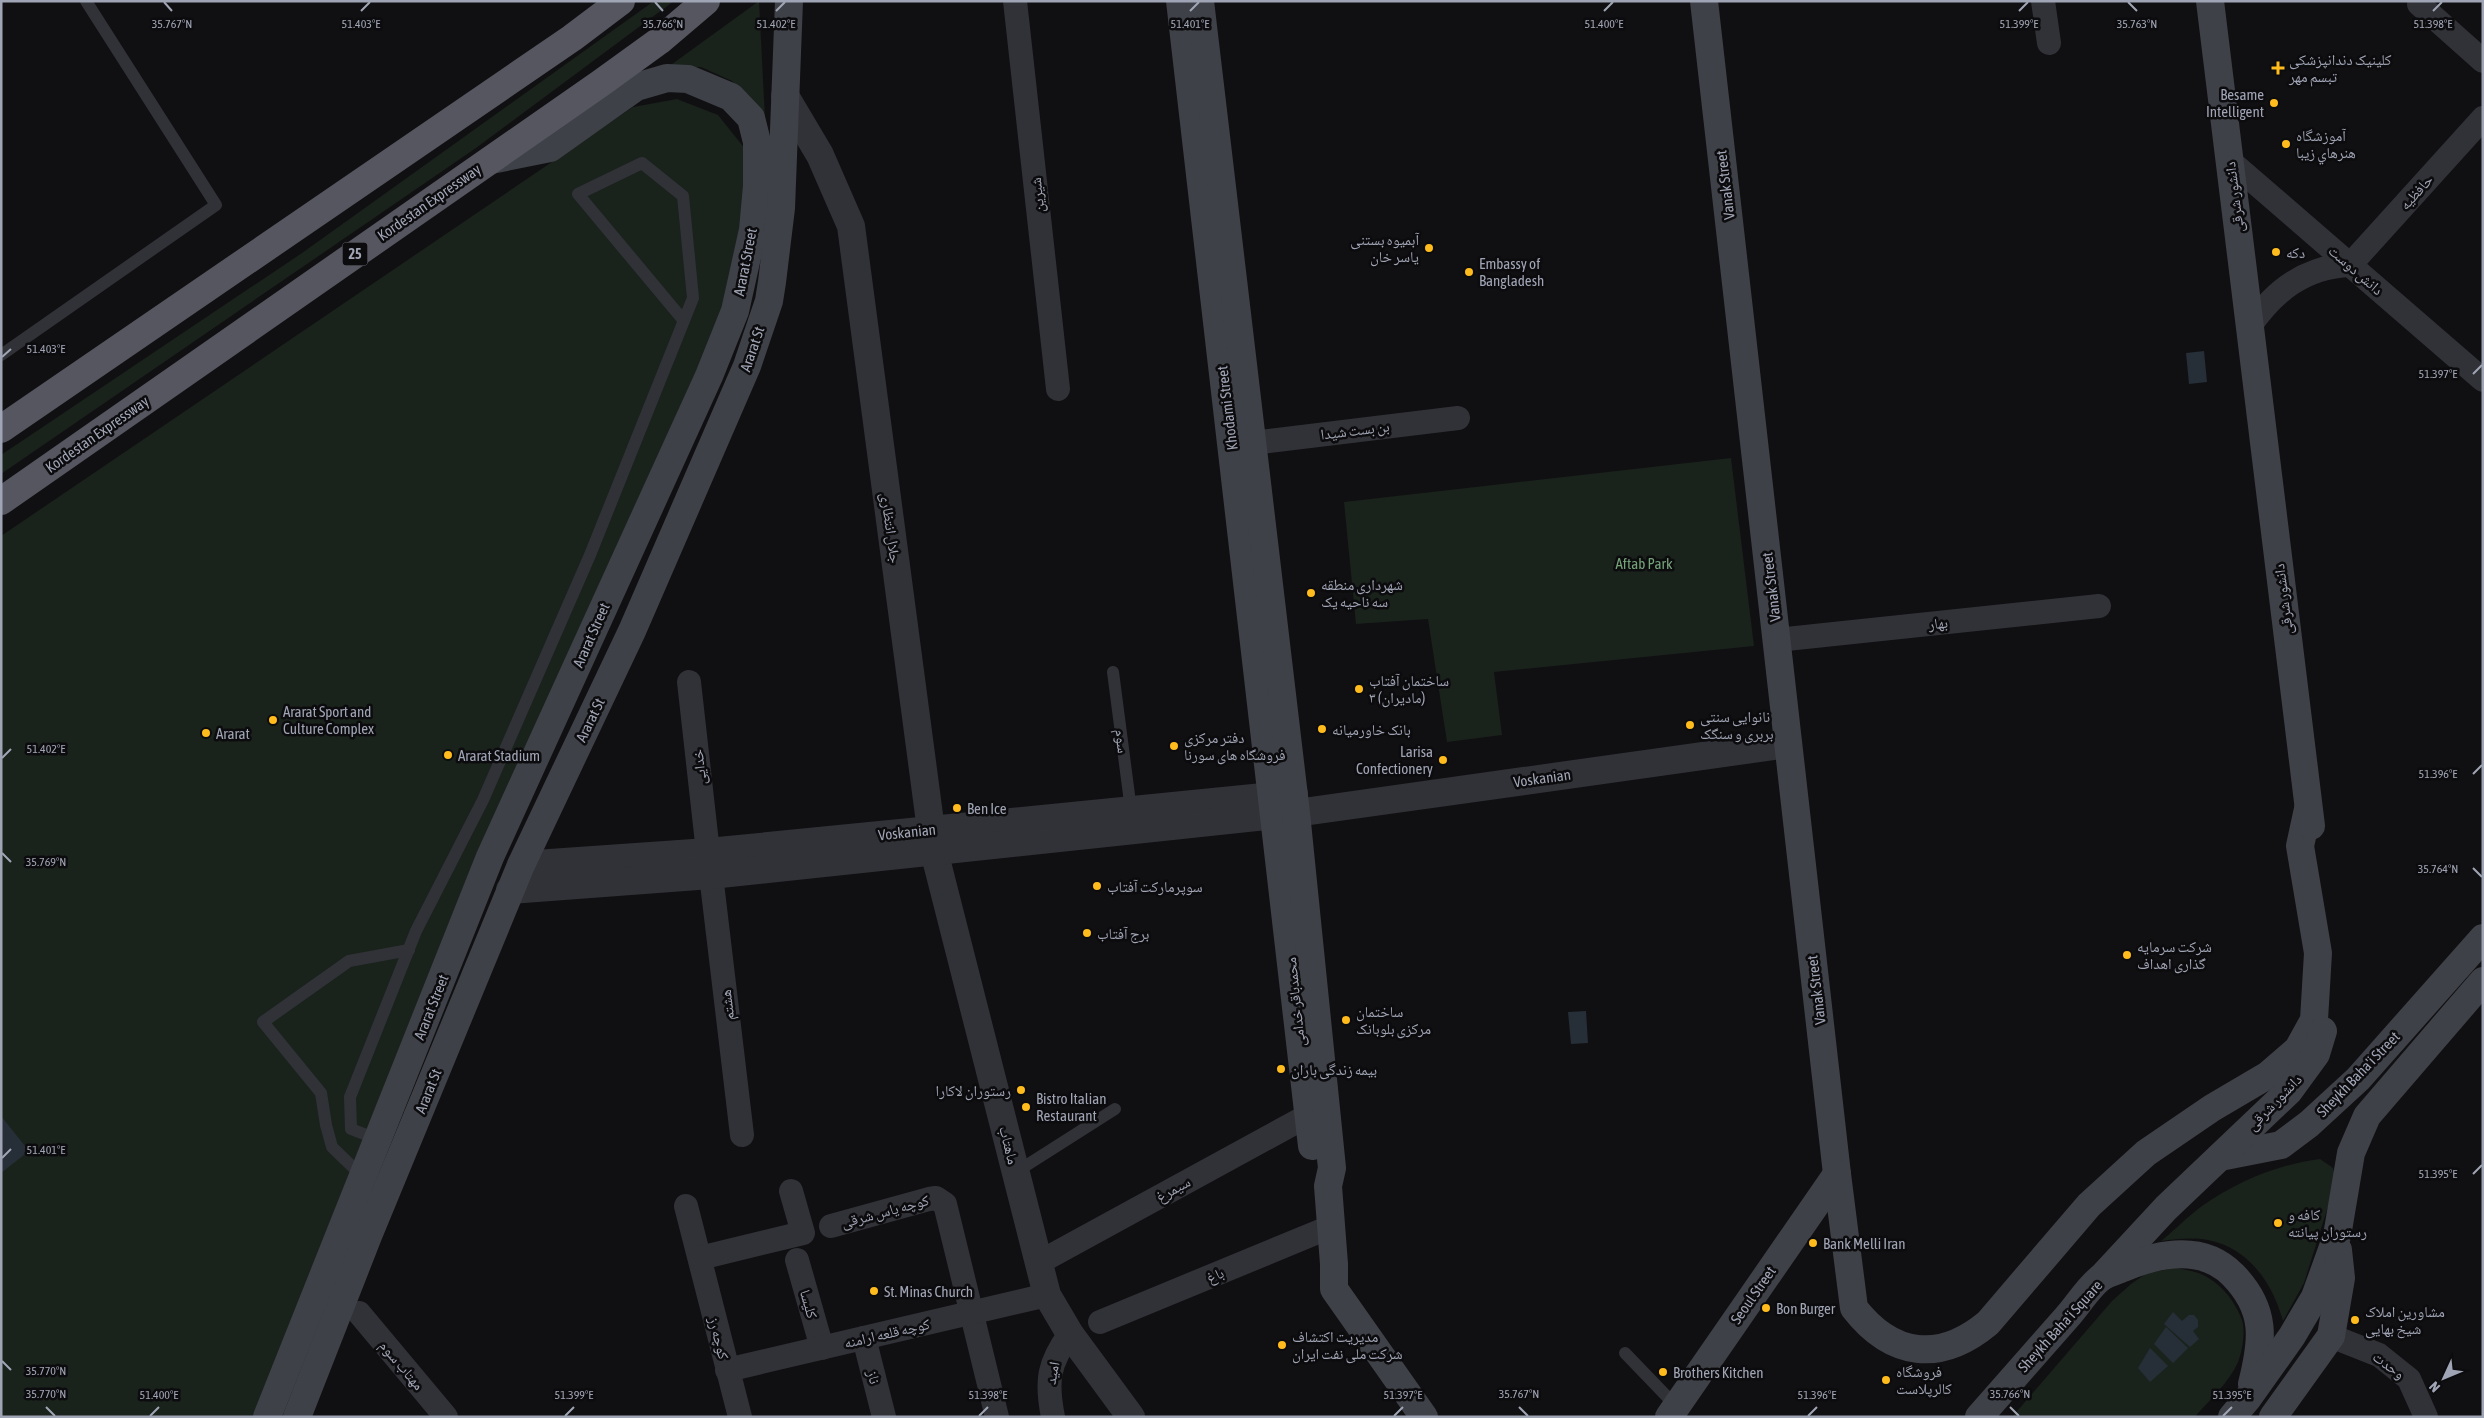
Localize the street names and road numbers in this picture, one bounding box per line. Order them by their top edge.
street label: Vanak Street [1712,149,1738,221]
street label: Kordestan Expressway [374,160,484,244]
street label: دانشور شرقی [2221,160,2249,233]
street label: حافظیه [2396,171,2437,213]
street label: شیرین [1027,176,1049,213]
street label: Ararat Street [730,227,760,297]
road number: 25 [342,242,368,266]
street label: دانش دوست [2324,242,2387,300]
street label: Ararat St [736,324,768,374]
street label: Khodami Street [1213,365,1241,451]
street label: Kordestan Expressway [42,392,152,476]
street label: بن بست شیدا [1320,417,1391,445]
street label: جلال انتظاری [876,492,904,565]
street label: Vanak Street [1758,551,1784,623]
street label: دانشور شرقی [2270,562,2298,635]
street label: Ararat Street [569,600,613,670]
street label: بهار [1926,614,1949,634]
street label: Ararat St [572,695,608,745]
street label: سوم [1110,728,1132,754]
street label: خدایی [689,748,711,786]
street label: Voskanian [1512,766,1572,790]
street label: Voskanian [877,821,937,843]
street label: Vanak Street [1803,954,1829,1026]
street label: محمدباقر خدامی [1282,956,1310,1048]
street label: Ararat Street [410,972,452,1042]
street label: هشتم [717,988,739,1021]
street label: Sheykh Baha'i Street [2313,1028,2403,1120]
street label: Ararat St [411,1066,445,1116]
street label: دانشور شرقی [2243,1070,2306,1135]
street label: ماهتاب [996,1124,1022,1166]
street label: سیمرغ [1153,1173,1194,1207]
street label: کوچه یاس شرقی [839,1191,931,1233]
street label: Seoul Street [1727,1263,1779,1327]
street label: باغ [1204,1264,1227,1288]
street label: Sheykh Baha'i Square [2014,1277,2106,1375]
street label: کلیسا [797,1288,821,1320]
street label: کوچه رز [704,1314,732,1361]
street label: کوچه قلعه ارامنه [842,1315,932,1352]
street label: مهتاب سوم [375,1337,428,1395]
street label: وحدت [2369,1348,2408,1383]
street label: امید [1041,1360,1063,1386]
street label: ناز [863,1367,884,1386]

